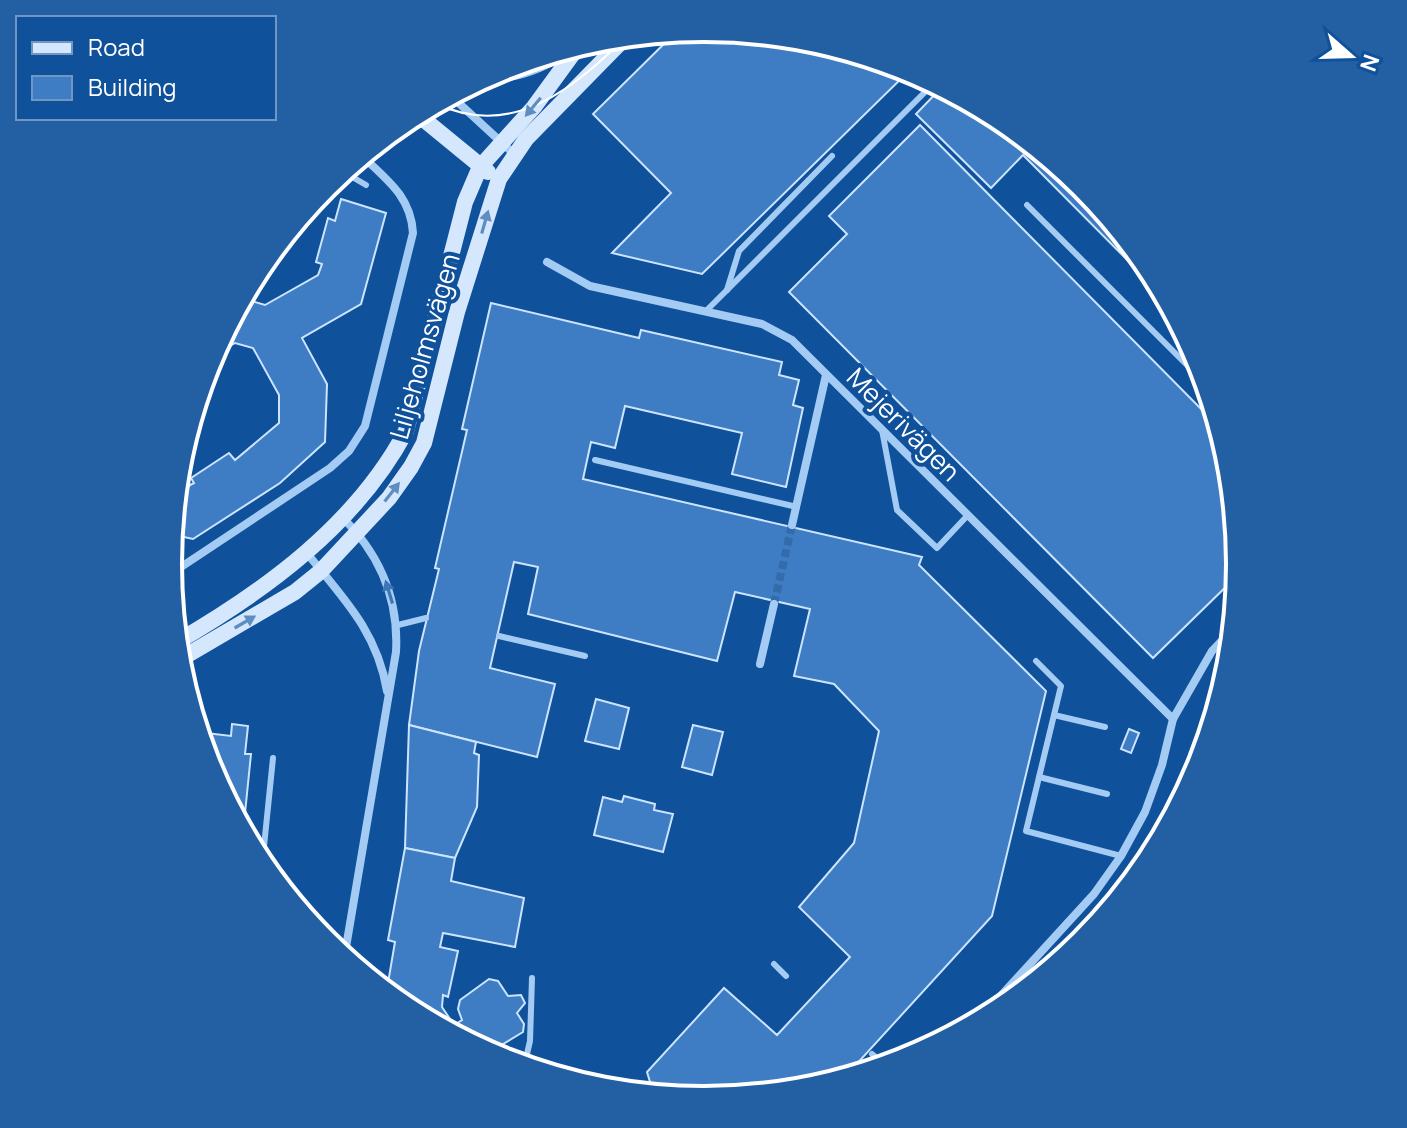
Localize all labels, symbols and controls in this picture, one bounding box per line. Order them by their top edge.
legend [16,16,276,120]
north arrow [1311,16,1391,96]
text: Road [88,30,145,63]
text: N [1353,50,1387,75]
text: Building [88,70,176,103]
one-way arrow [525,96,542,116]
one-way arrow [479,210,492,234]
street label: Liljeholmsvägen [380,249,468,443]
street label: Mejerivägen [839,359,969,489]
one-way arrow [384,482,400,503]
one-way arrow [382,579,395,603]
one-way arrow [233,615,256,629]

